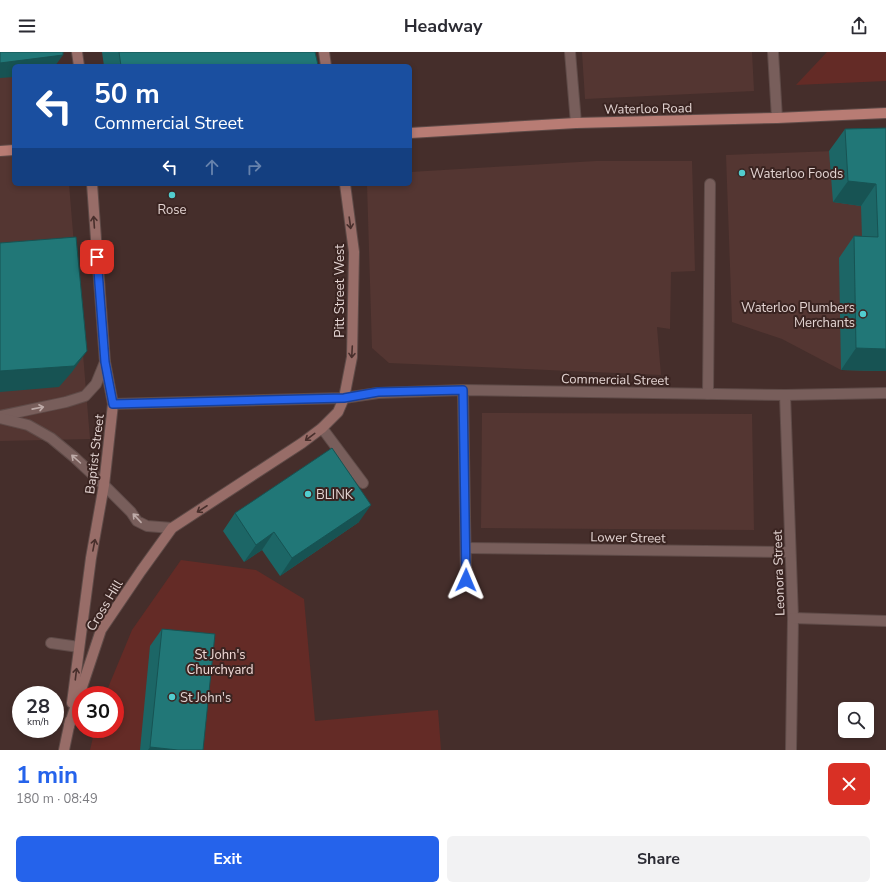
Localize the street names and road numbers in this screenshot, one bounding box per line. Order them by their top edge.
street label: Waterloo Road [604,99,692,119]
street label: Pitt Street West [331,244,349,338]
street label: Commercial Street [561,370,669,390]
street label: Baptist Street [81,413,109,495]
street label: Lower Street [590,528,666,548]
street label: Leonora Street [768,529,789,616]
street label: Cross Hill [82,576,127,635]

